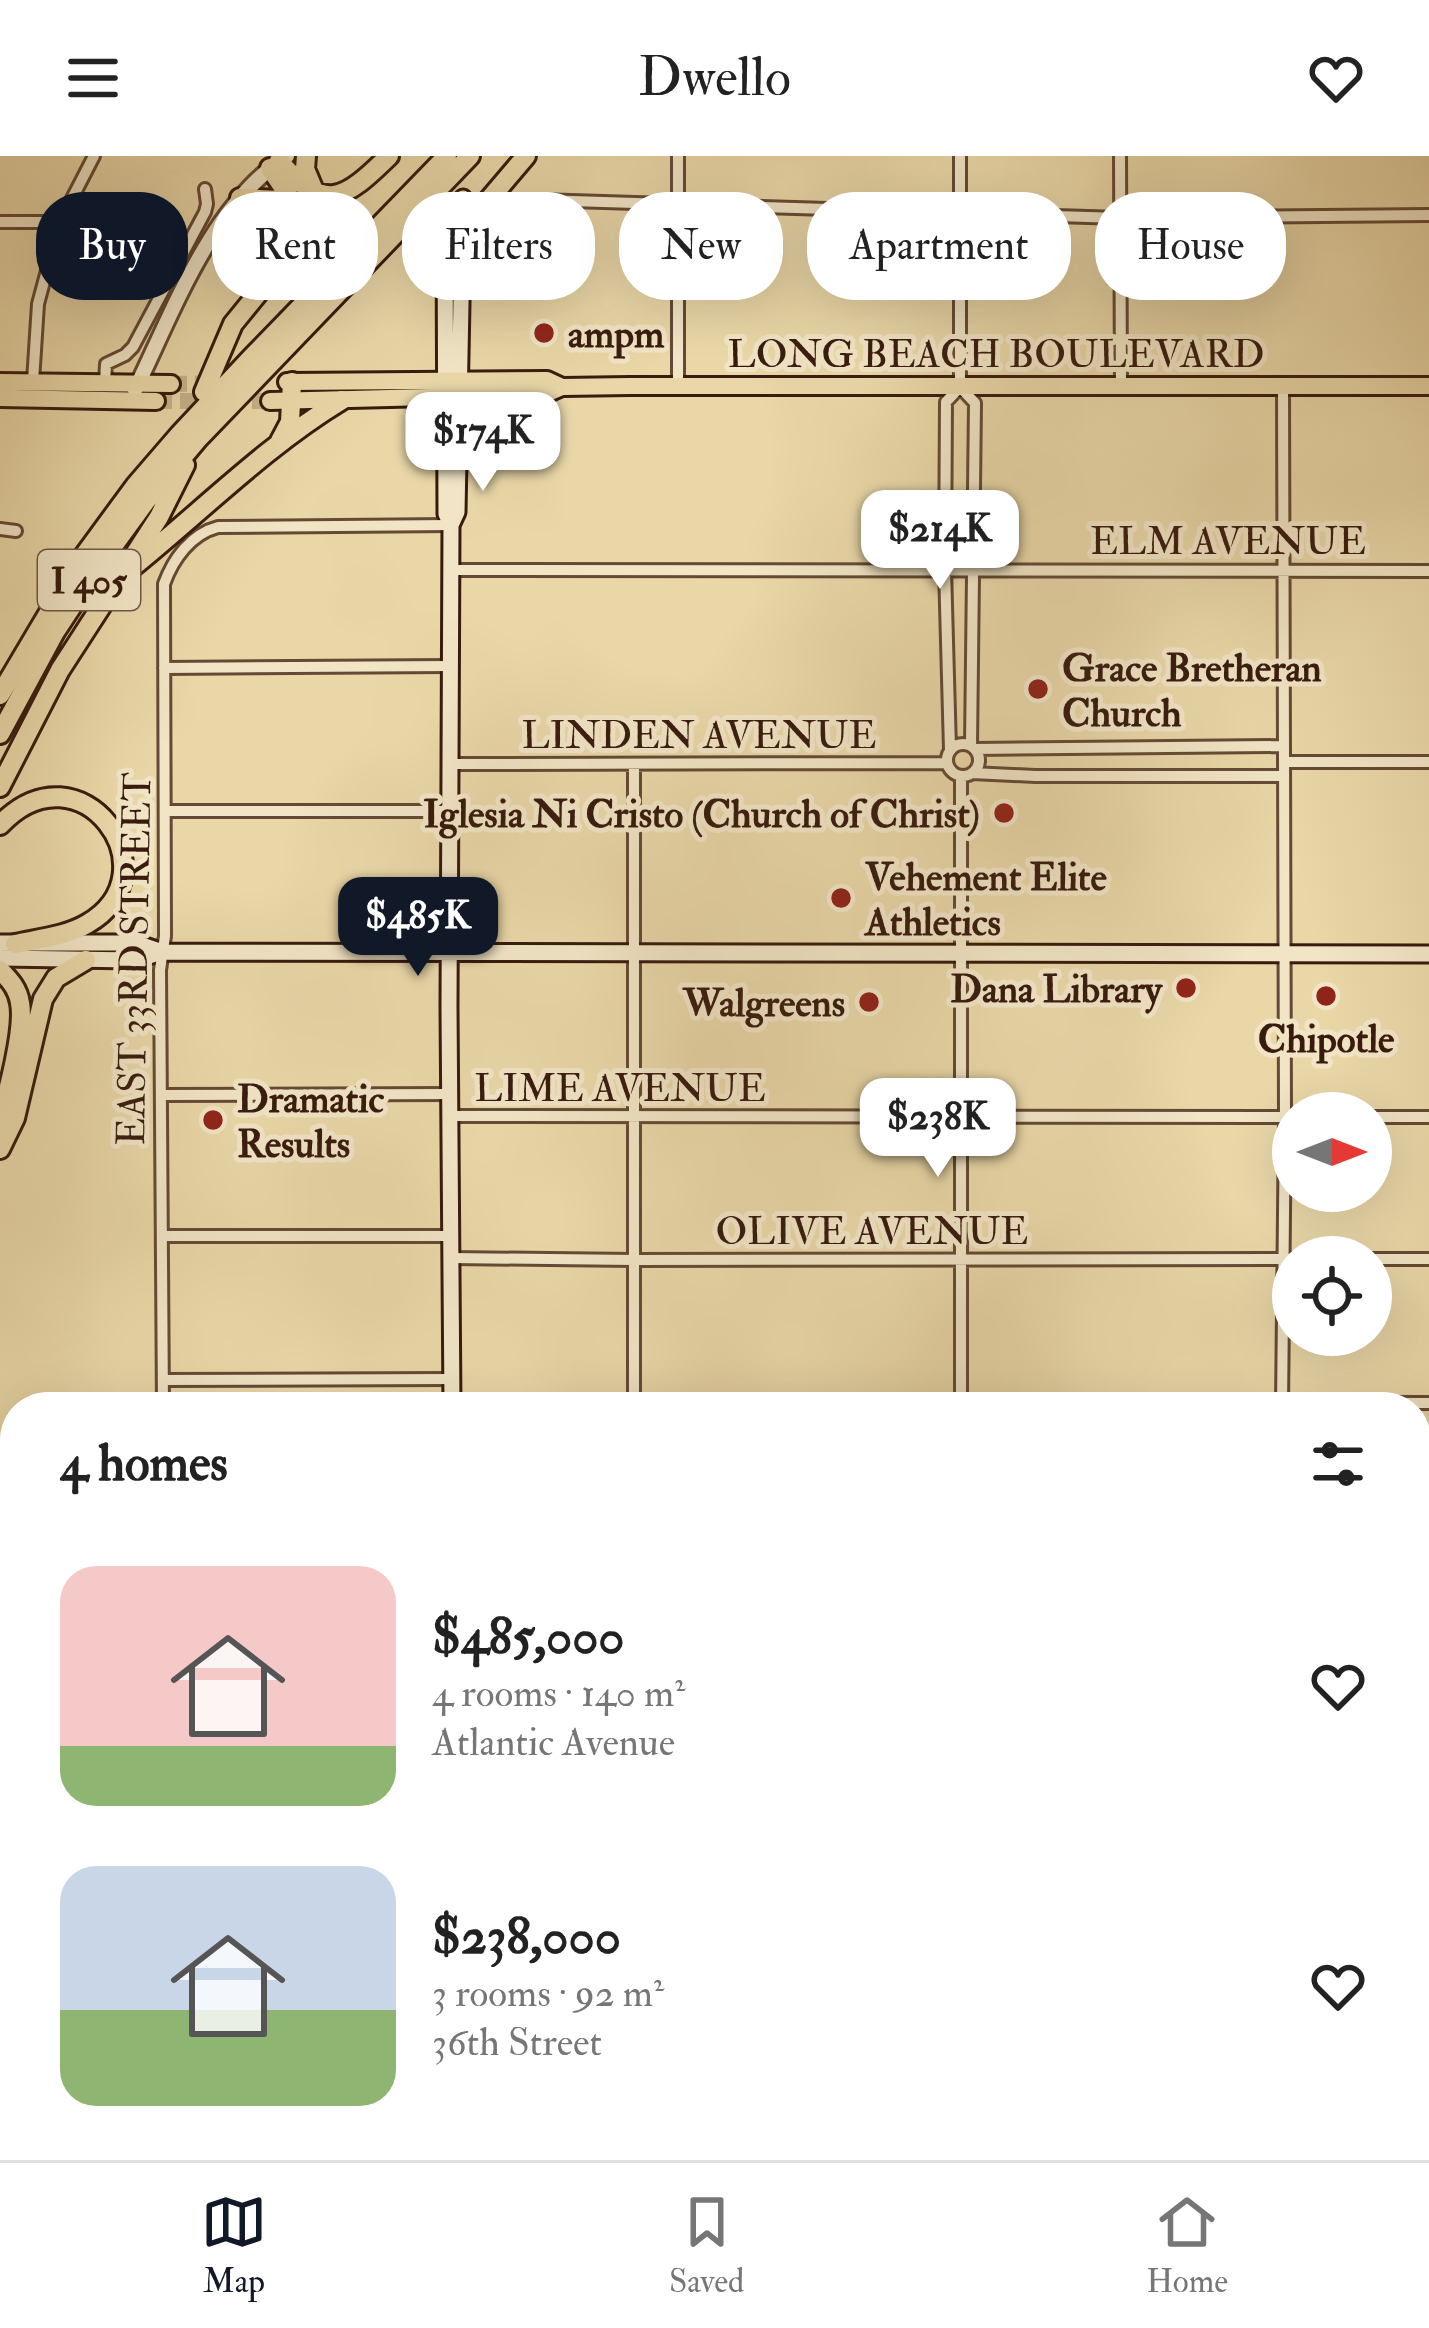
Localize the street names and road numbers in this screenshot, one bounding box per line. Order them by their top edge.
street label: LONG BEACH BOULEVARD [728,330,1264,379]
street label: ELM AVENUE [1090,517,1366,566]
road number: I 405 [38,550,140,610]
street label: LINDEN AVENUE [521,711,877,760]
street label: EAST 33RD STREET [107,772,162,1146]
street label: LIME AVENUE [474,1064,766,1113]
street label: OLIVE AVENUE [716,1207,1028,1256]

